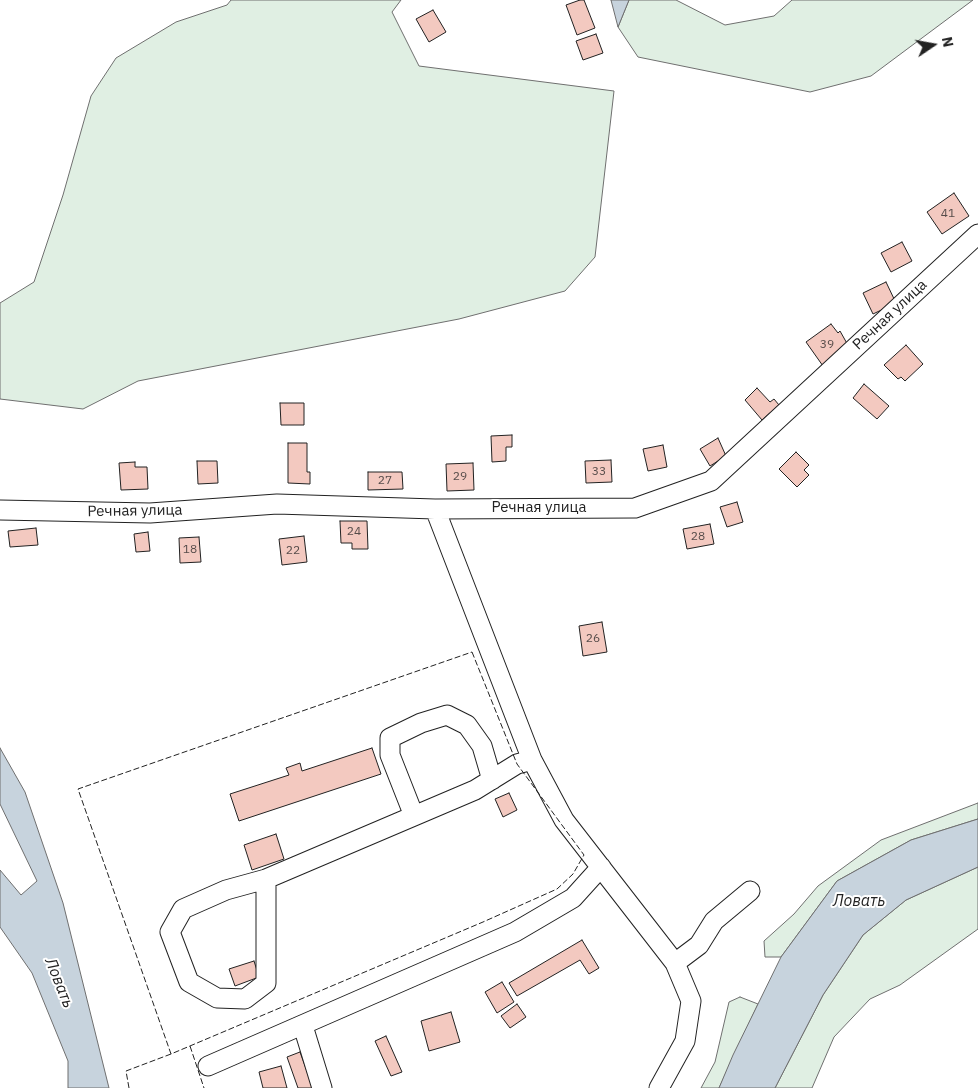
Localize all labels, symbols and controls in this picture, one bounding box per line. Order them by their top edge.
north arrow [908,20,958,70]
text: N [938,35,958,49]
house number: 41 [941,207,955,221]
street label: Речная улица [849,276,931,354]
house number: 39 [820,338,834,352]
house number: 33 [592,465,606,479]
house number: 29 [453,470,467,484]
house number: 27 [378,474,392,488]
street label: Речная улица [491,499,587,517]
street label: Речная улица [87,501,183,521]
house number: 24 [347,525,361,539]
house number: 28 [691,530,705,544]
house number: 18 [183,543,197,557]
house number: 22 [286,544,300,558]
house number: 26 [586,632,600,646]
water label: Ловать [833,891,885,911]
water label: Ловать [40,955,78,1011]

